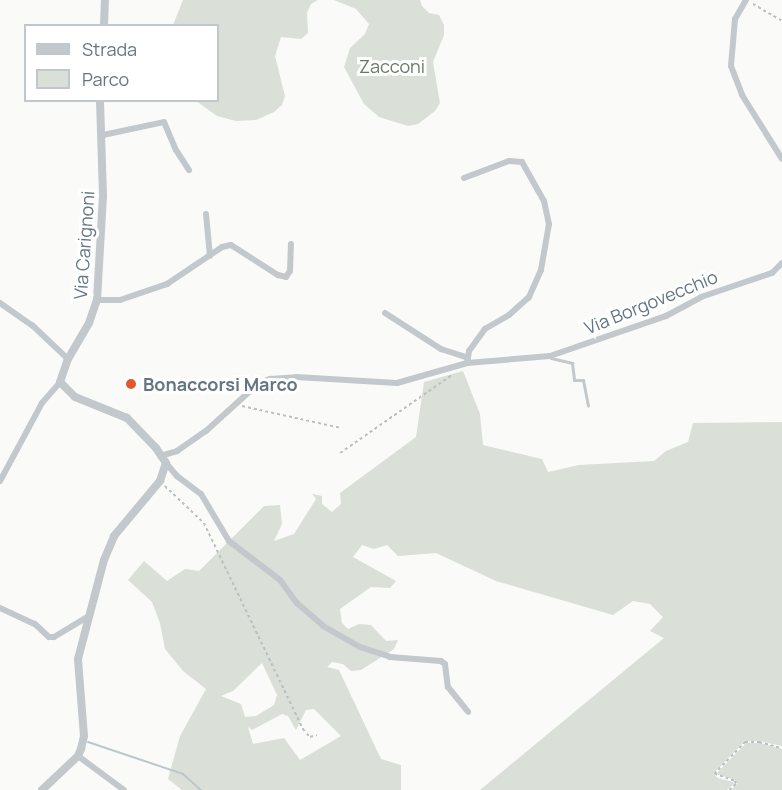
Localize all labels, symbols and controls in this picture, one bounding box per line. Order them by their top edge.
legend [24,24,219,102]
text: Strada [82,37,137,61]
park label: Zacconi [359,55,425,77]
text: Parco [82,67,129,91]
street label: Via Carignoni [69,190,99,300]
street label: Via Borgovecchio [581,265,721,339]
place label: Bonaccorsi Marco [143,373,298,395]
marker: Bonaccorsi Marco [124,377,138,391]

